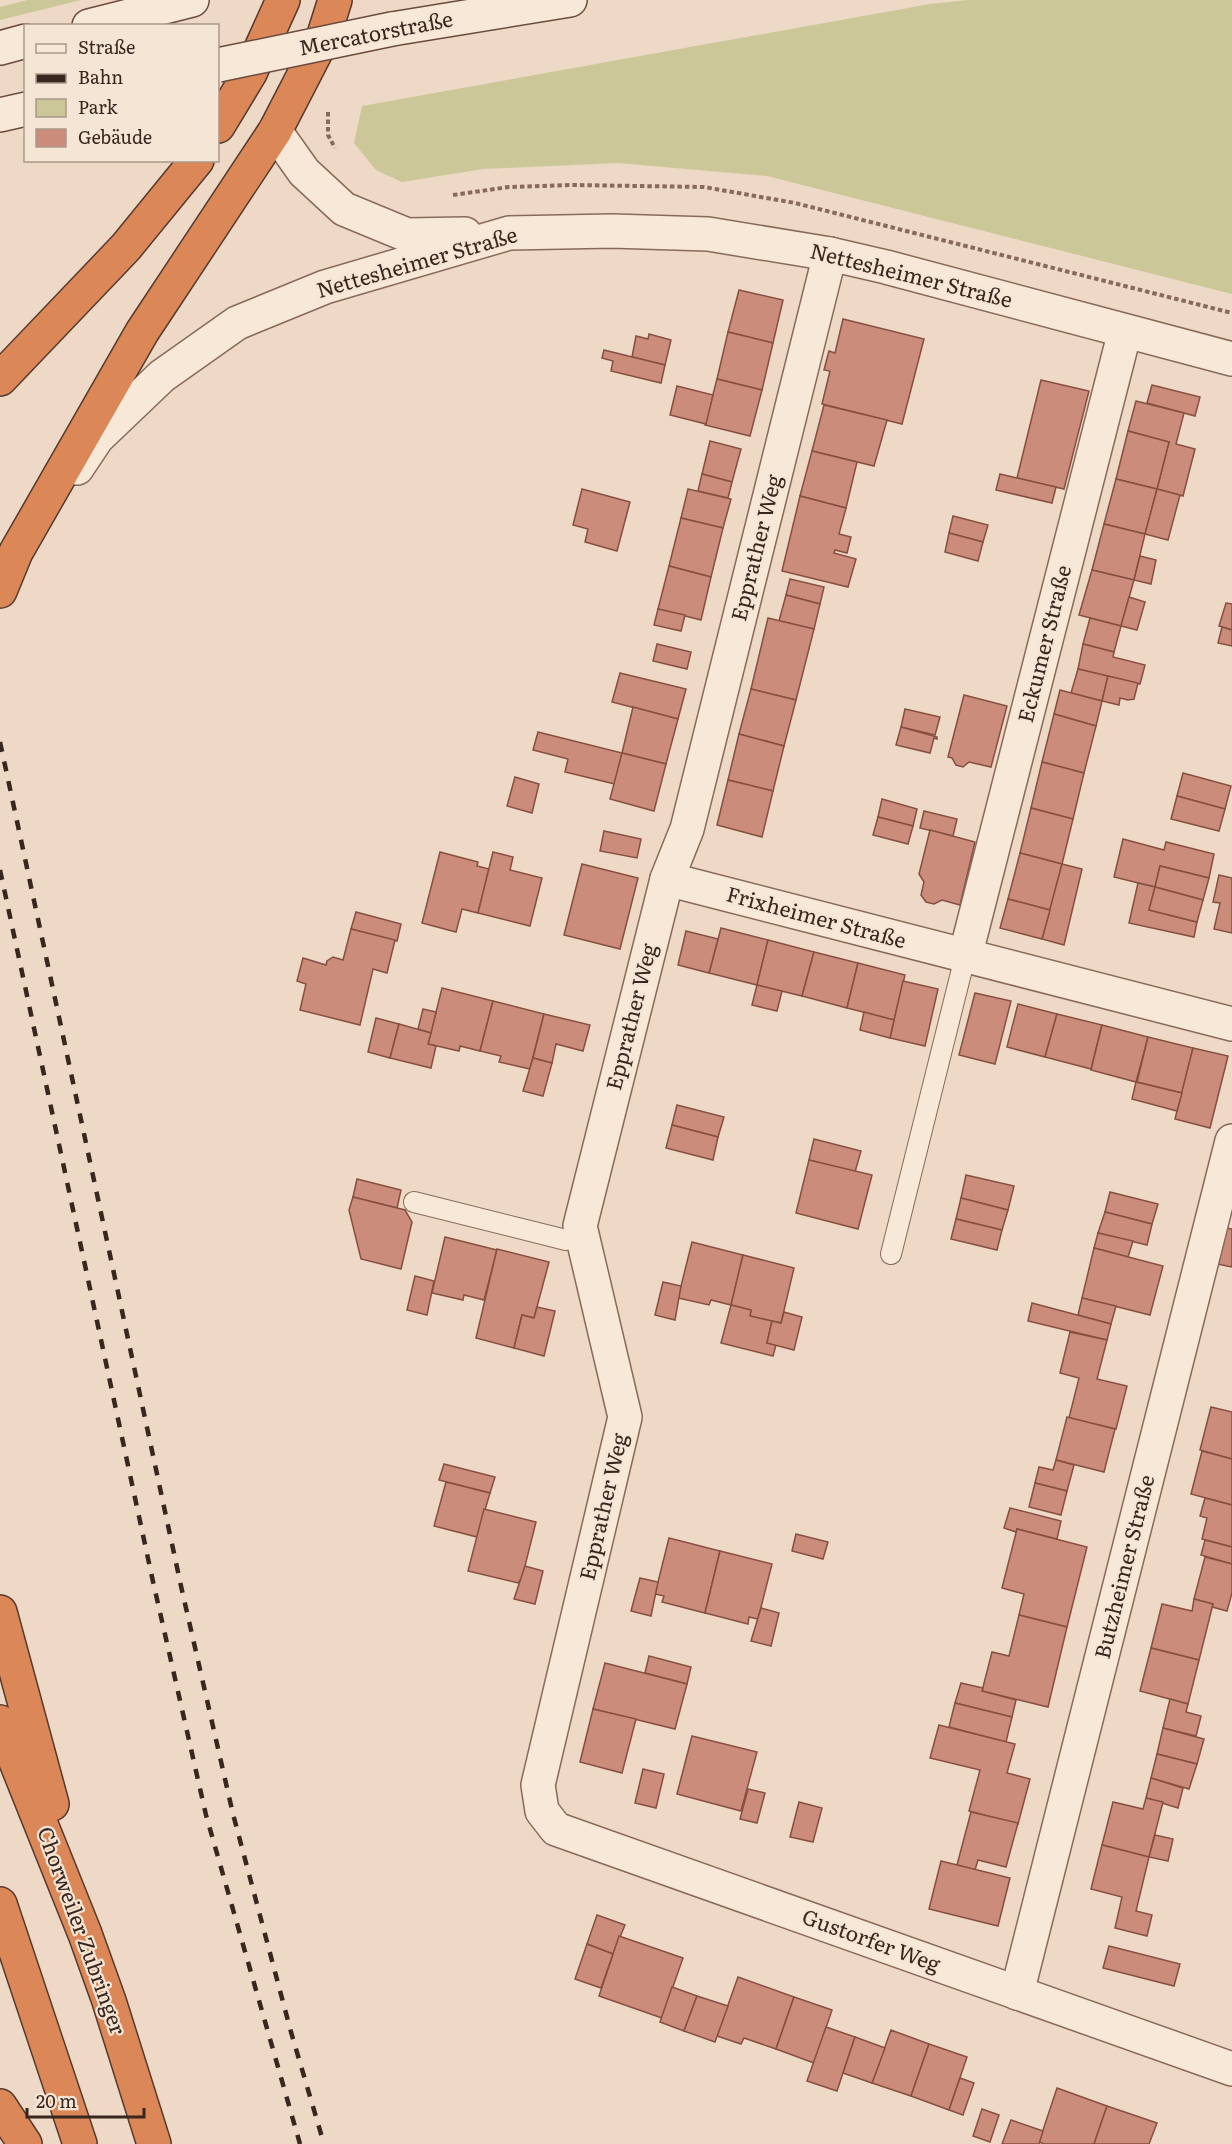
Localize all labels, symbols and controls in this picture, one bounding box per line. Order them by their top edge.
street label: Mercatorstraße [296,1,455,62]
legend [24,24,219,162]
text: Straße [78,33,135,60]
text: Bahn [78,63,123,90]
text: Park [78,93,119,120]
text: Gebäude [78,123,152,150]
street label: Nettesheimer Straße [312,217,520,304]
street label: Nettesheimer Straße [807,233,1016,314]
street label: Epprather Weg [721,470,788,624]
street label: Eckumer Straße [1008,561,1077,725]
street label: Frixheimer Straße [723,877,910,954]
street label: Epprather Weg [596,939,663,1093]
street label: Epprather Weg [570,1429,634,1583]
street label: Butzheimer Straße [1085,1471,1160,1662]
street label: Chorweiler Zubringer [31,1822,135,2039]
street label: Gustorfer Weg [798,1899,946,1978]
scale bar [27,2081,144,2119]
text: 20 m [36,2087,77,2114]

